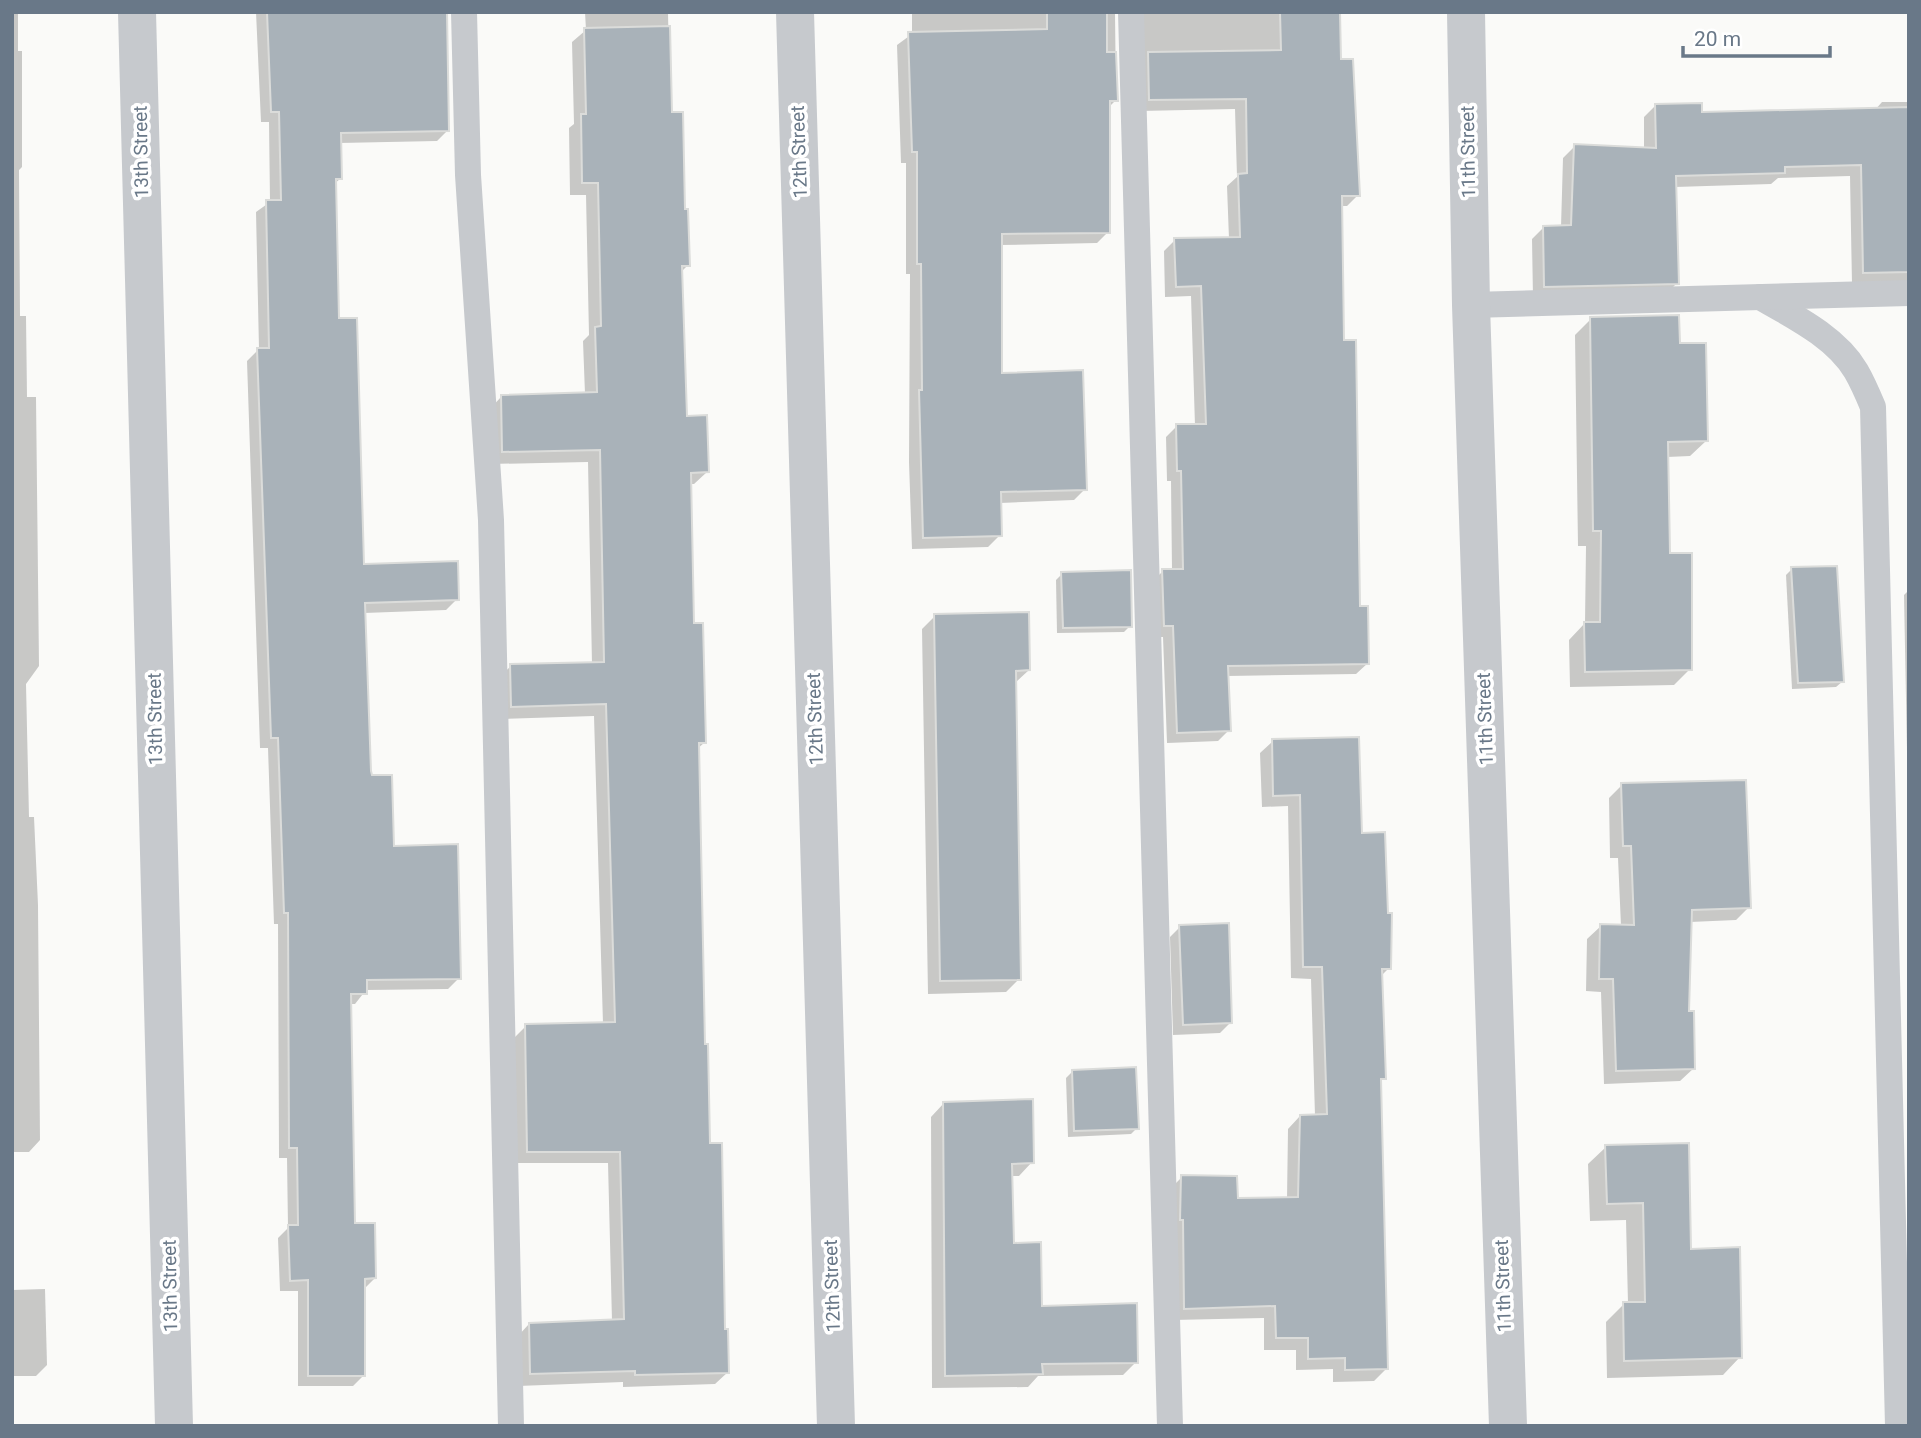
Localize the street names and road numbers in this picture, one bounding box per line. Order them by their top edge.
street label: 13th Street [129,105,153,199]
street label: 12th Street [786,105,812,199]
street label: 11th Street [1456,105,1480,199]
street label: 13th Street [143,672,167,766]
street label: 12th Street [802,672,828,766]
street label: 11th Street [1472,672,1498,766]
street label: 13th Street [158,1239,182,1333]
street label: 12th Street [819,1239,845,1333]
street label: 11th Street [1490,1239,1516,1333]

